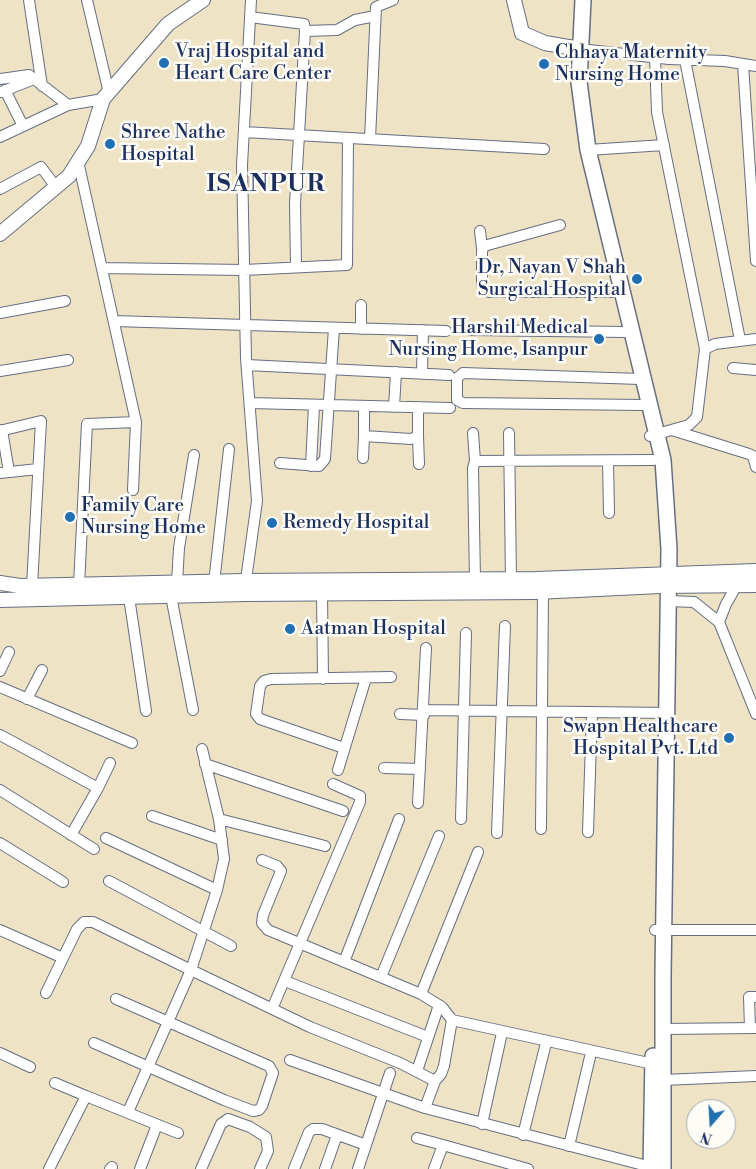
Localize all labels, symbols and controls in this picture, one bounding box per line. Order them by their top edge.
place label: Vraj Hospital and Heart Care Center [175,41,331,85]
place label: Chhaya Maternity Nursing Home [555,42,707,86]
marker: Vraj Hospital and Heart Care Center [157,56,171,70]
marker: Chhaya Maternity Nursing Home [537,57,551,71]
place label: Shree Nathe Hospital [121,122,226,166]
marker: Shree Nathe Hospital [103,137,117,151]
district label: ISANPUR [206,171,326,199]
place label: Dr, Nayan V Shah Surgical Hospital [477,257,626,301]
marker: Dr, Nayan V Shah Surgical Hospital [630,272,644,286]
place label: Harshil Medical Nursing Home, Isanpur [388,317,588,361]
marker: Harshil Medical Nursing Home, Isanpur [592,332,606,346]
place label: Family Care Nursing Home [81,495,206,539]
marker: Family Care Nursing Home [63,510,77,524]
place label: Remedy Hospital [283,512,429,534]
marker: Remedy Hospital [265,516,279,530]
place label: Aatman Hospital [301,618,446,640]
marker: Aatman Hospital [283,622,297,636]
place label: Swapn Healthcare Hospital Pvt. Ltd [563,716,718,760]
marker: Swapn Healthcare Hospital Pvt. Ltd [722,731,736,745]
north arrow [686,1099,736,1149]
text: N [698,1127,715,1148]

